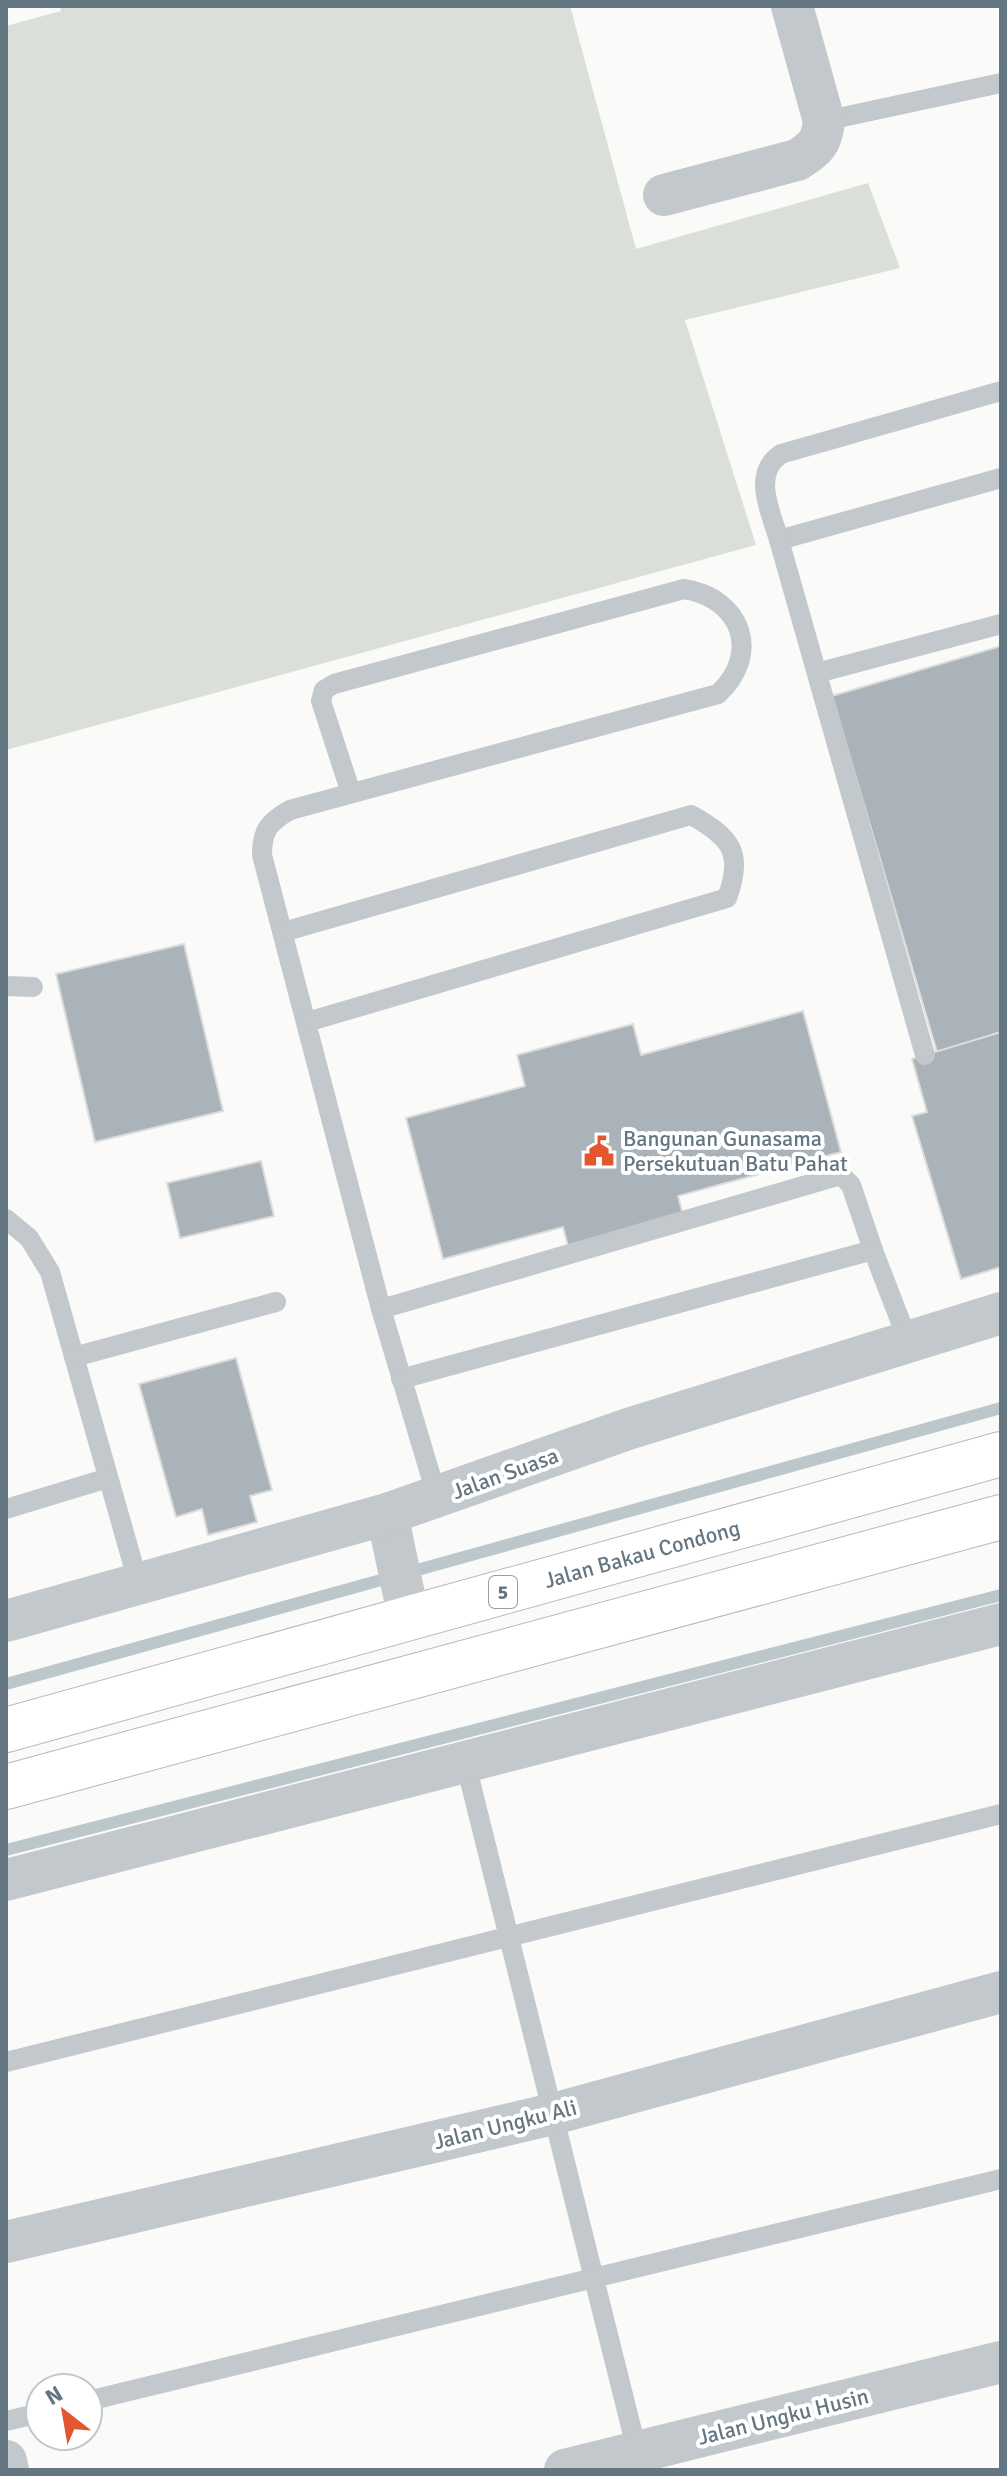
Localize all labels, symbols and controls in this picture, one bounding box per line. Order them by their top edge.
place label: Bangunan Gunasama Persekutuan Batu Pahat [623,1125,848,1177]
public building icon: Bangunan Gunasama Persekutuan Batu Pahat [582,1134,616,1168]
street label: Jalan Suasa [448,1442,562,1505]
street label: Jalan Bakau Condong [541,1514,743,1594]
road number: 5 [489,1576,517,1608]
street label: Jalan Ungku Ali [431,2094,579,2155]
north arrow [24,2372,104,2452]
text: N [40,2380,67,2411]
street label: Jalan Ungku Husin [695,2382,871,2451]

